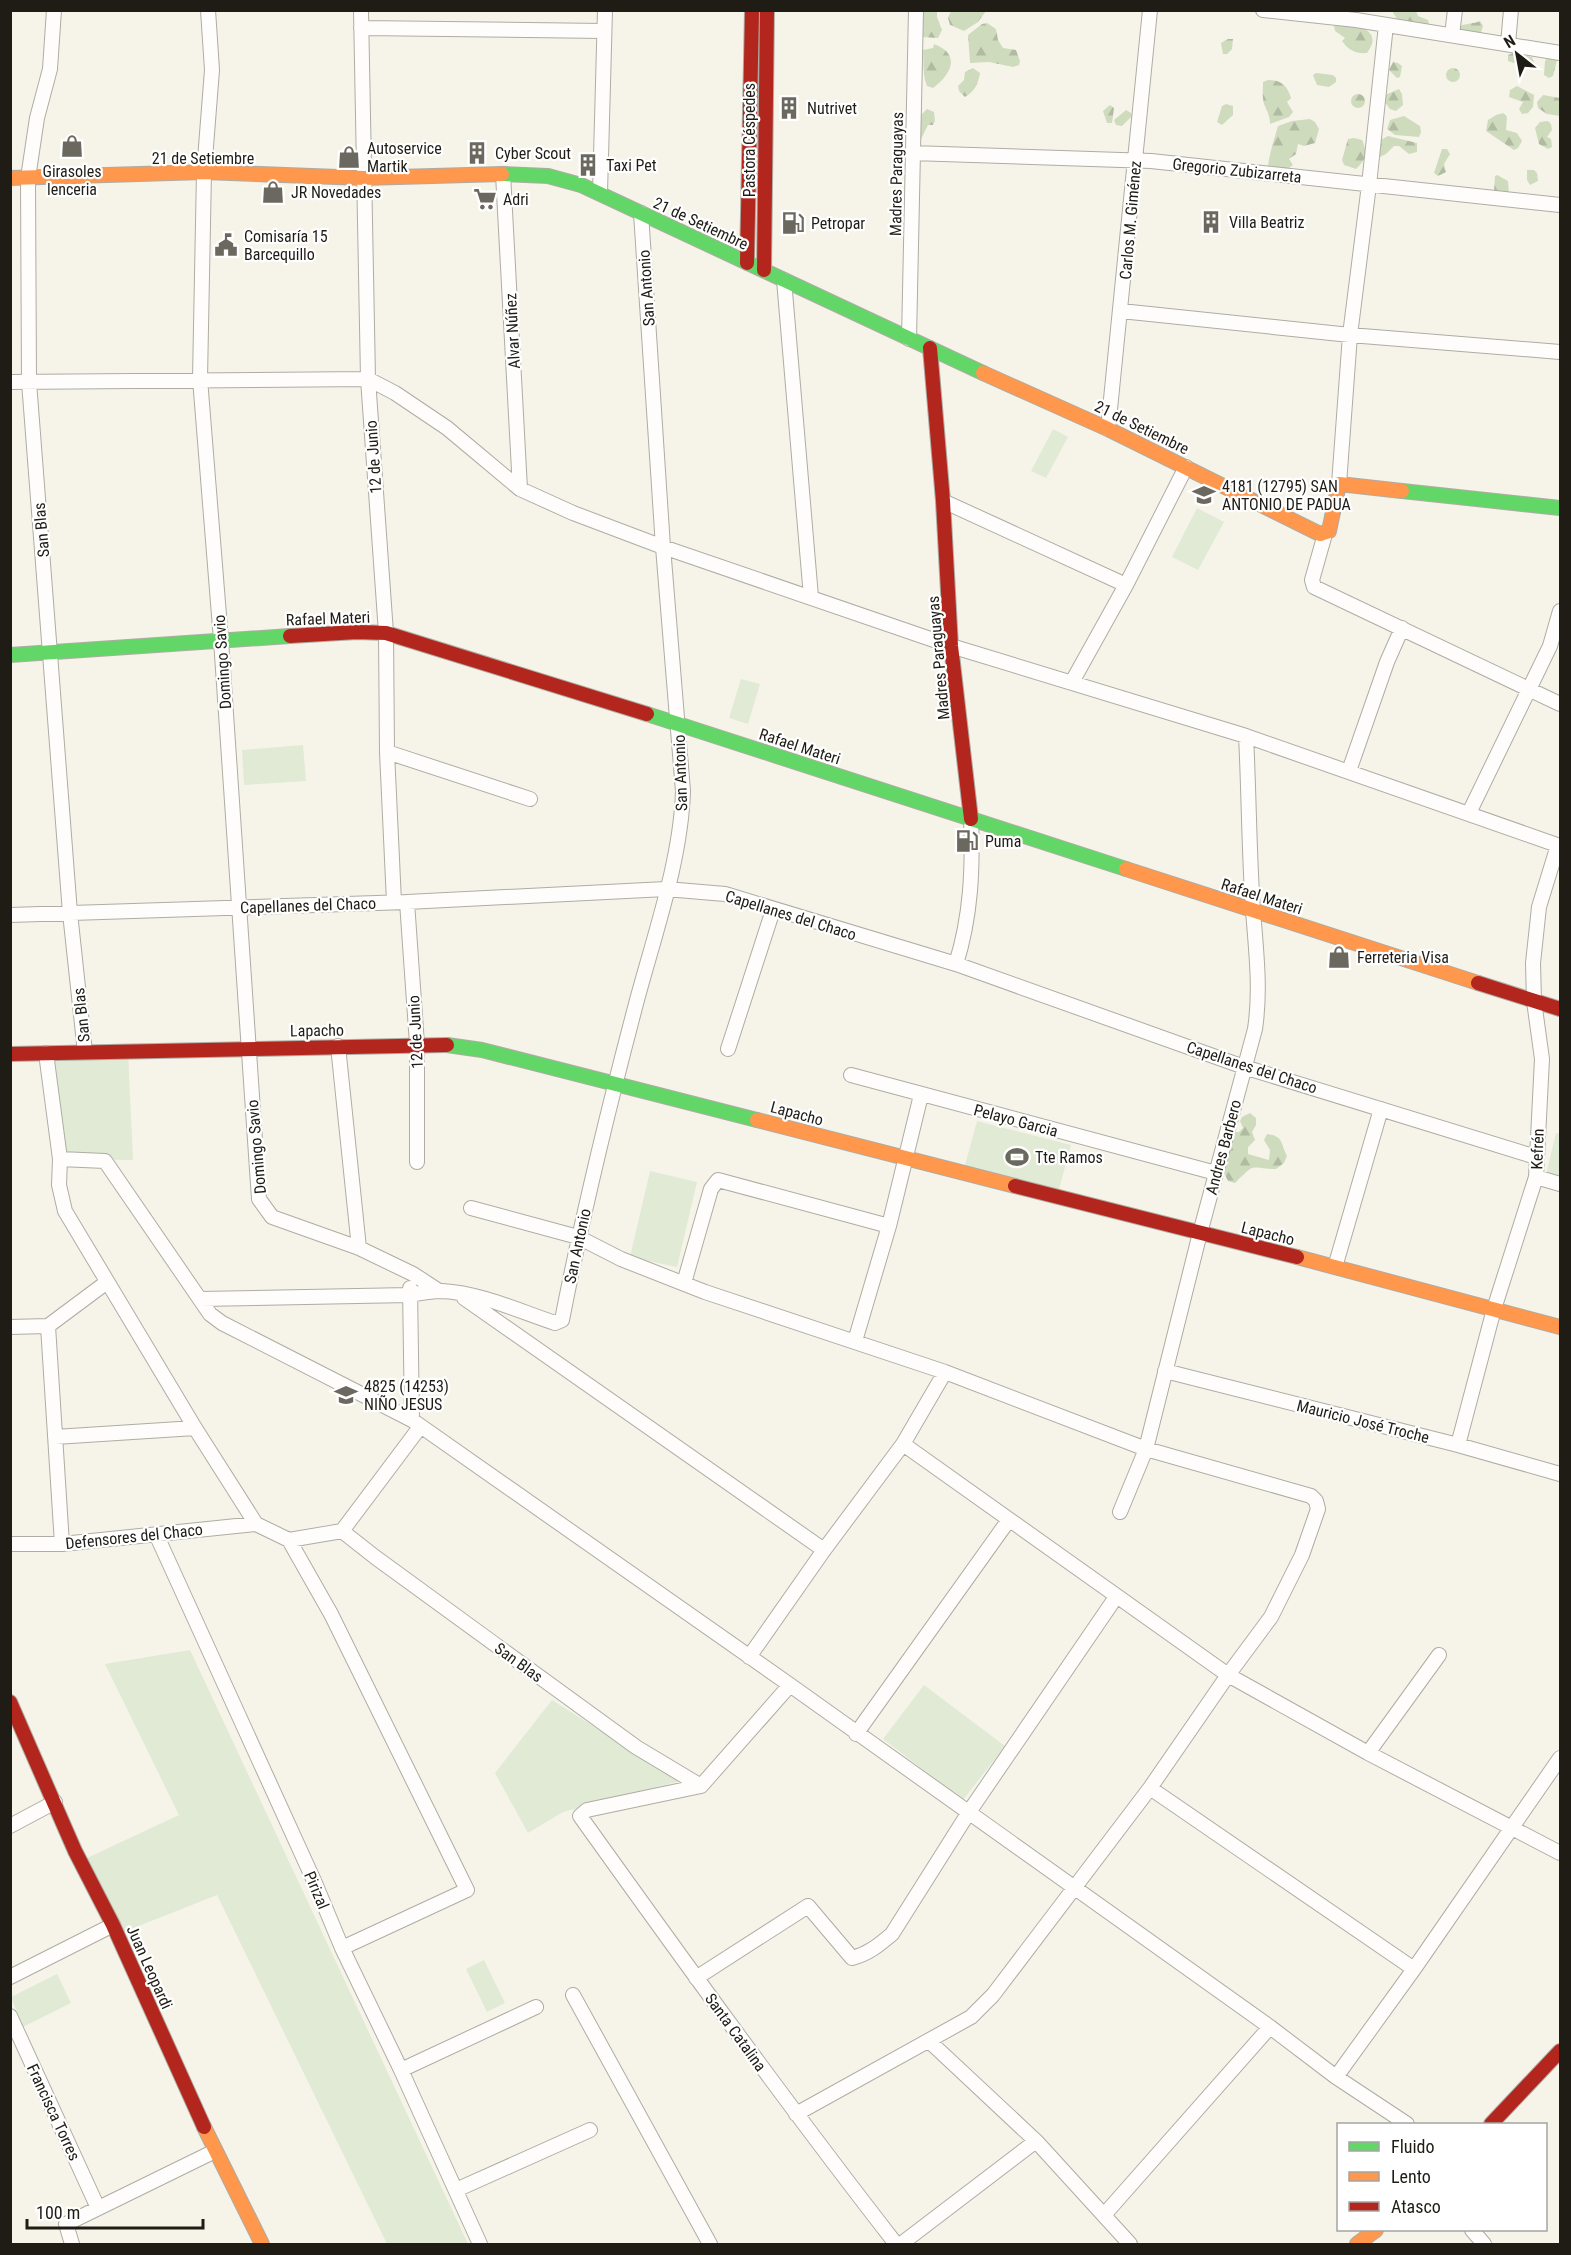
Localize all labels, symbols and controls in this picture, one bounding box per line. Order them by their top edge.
north arrow [1487,24,1547,84]
text: N [1500,31,1519,52]
street label: Pastora Céspedes [740,83,759,197]
building icon: Nutrivet [776,95,802,121]
place label: Nutrivet [807,99,857,118]
street label: Madres Paraguayas [886,112,907,236]
shop icon: Girasoles lenceria [59,133,85,159]
place label: Autoservice Martik [367,139,442,176]
building icon: Cyber Scout [464,140,490,166]
shop icon: Autoservice Martik [336,144,362,170]
place label: Cyber Scout [495,144,571,163]
street label: 21 de Setiembre [152,149,254,168]
building icon: Taxi Pet [575,152,601,178]
street label: Gregorio Zubizarreta [1172,154,1302,187]
place label: Taxi Pet [606,156,657,175]
street label: Carlos M. Giménez [1116,160,1145,280]
place label: Girasoles lenceria [42,162,102,199]
shop icon: JR Novedades [260,179,286,205]
place label: JR Novedades [291,183,381,202]
supermarket icon: Adri [472,186,498,212]
place label: Adri [503,190,529,209]
street label: 21 de Setiembre [650,193,751,254]
building icon: Villa Beatriz [1198,209,1224,235]
fuel station icon: Petropar [780,210,806,236]
place label: Villa Beatriz [1229,213,1305,232]
place label: Petropar [811,214,865,233]
place label: Comisaría 15 Barcequillo [244,227,328,264]
public building icon: Comisaría 15 Barcequillo [213,232,239,258]
street label: San Antonio [634,249,659,327]
street label: Alvar Núñez [501,293,524,369]
street label: 21 de Setiembre [1092,396,1192,458]
street label: 12 de Junio [361,420,386,494]
place label: 4181 (12795) SAN ANTONIO DE PADUA [1222,477,1351,514]
school or university icon: 4181 (12795) SAN ANTONIO DE PADUA [1191,482,1217,508]
street label: San Blas [30,502,53,558]
street label: Madres Paraguayas [924,595,953,721]
street label: Rafael Materi [286,608,370,629]
street label: Domingo Savio [210,614,235,710]
street label: Rafael Materi [757,724,843,769]
street label: San Antonio [670,734,691,812]
fuel station icon: Puma [954,828,980,854]
place label: Puma [985,832,1021,851]
street label: Rafael Materi [1219,874,1305,919]
street label: Capellanes del Chaco [723,887,859,944]
street label: Capellanes del Chaco [240,894,376,917]
shop icon: Ferreteria Visa [1326,944,1352,970]
place label: Ferreteria Visa [1357,948,1449,967]
street label: San Blas [69,987,94,1043]
street label: 12 de Junio [404,995,427,1069]
street label: Lapacho [290,1021,344,1040]
street label: Capellanes del Chaco [1184,1037,1319,1098]
street label: Lapacho [768,1097,825,1130]
street label: Andres Barbero [1202,1098,1245,1197]
street label: Domingo Savio [243,1099,270,1195]
street label: Pelayo Garcia [972,1100,1060,1141]
street label: Kefrén [1527,1128,1548,1170]
sports icon: Tte Ramos [1004,1144,1030,1170]
place label: Tte Ramos [1035,1148,1103,1167]
street label: San Antonio [560,1207,595,1285]
street label: Lapacho [1239,1218,1296,1249]
place label: 4825 (14253) NIÑO JESUS [364,1377,449,1414]
school or university icon: 4825 (14253) NIÑO JESUS [333,1382,359,1408]
street label: Mauricio José Troche [1295,1396,1431,1447]
street label: Defensores del Chaco [64,1520,204,1553]
street label: San Blas [491,1639,546,1686]
street label: Pirizal [300,1868,333,1912]
street label: Juan Leopardi [123,1922,176,2012]
street label: Santa Catalina [701,1990,770,2075]
street label: Francisca Torres [23,2061,84,2163]
legend [1337,2123,1547,2231]
text: Fluido [1391,2136,1435,2157]
text: Lento [1391,2166,1431,2187]
scale bar [27,2192,202,2230]
text: Atasco [1391,2196,1441,2217]
text: 100 m [36,2202,80,2223]

